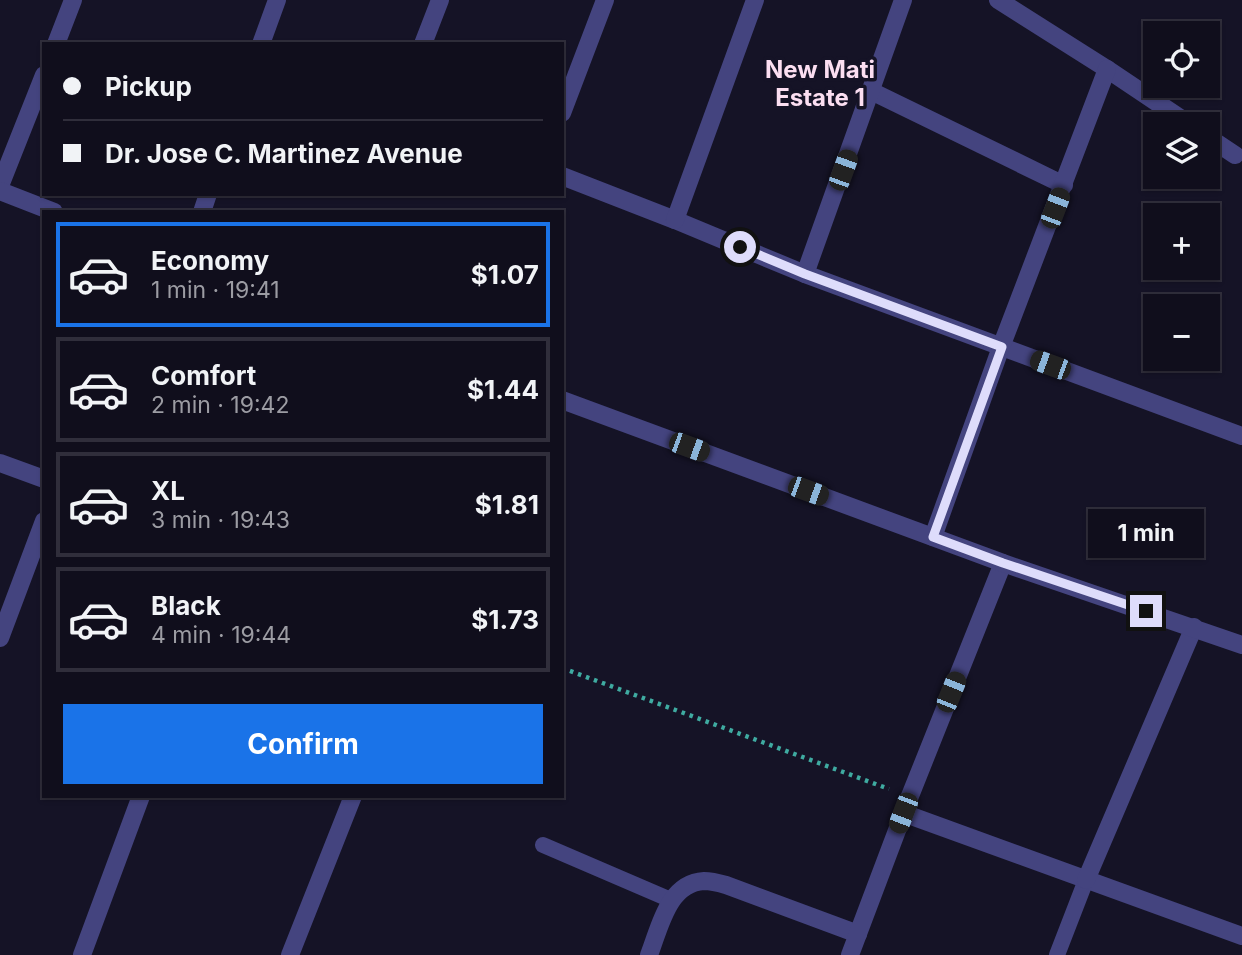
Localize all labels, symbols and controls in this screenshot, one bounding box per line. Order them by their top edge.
map controls [1143,21,1220,371]
button: locate [1143,21,1220,98]
district label: New Mati Estate 1 [765,55,875,112]
text: Pickup [105,71,192,102]
button: layers [1143,112,1220,189]
text: Dr. Jose C. Martinez Avenue [105,138,463,169]
car [826,147,861,193]
car [1038,185,1073,231]
button: + [1143,203,1220,280]
route start [724,231,756,263]
icon: car [67,243,130,306]
text: Economy [151,245,269,276]
text: $1.07 [471,259,539,290]
text: 1 min · 19:41 [151,276,280,304]
button: − [1143,294,1220,371]
car [1027,348,1074,382]
icon: car [67,358,130,421]
text: Comfort [151,360,256,391]
text: $1.44 [467,374,539,405]
text: 2 min · 19:42 [151,391,290,419]
car [666,430,713,464]
icon: car [67,473,130,536]
car [785,474,832,508]
text: XL [151,475,185,506]
text: $1.81 [475,489,539,520]
text: 3 min · 19:43 [151,506,290,534]
callout: 1 min [1088,510,1204,558]
text: 1 min [1118,519,1174,547]
icon: car [67,588,130,651]
text: Black [151,590,221,621]
route end [1130,595,1162,627]
text: $1.73 [471,604,539,635]
text: 4 min · 19:44 [151,621,291,649]
car [934,669,969,715]
button: Confirm [63,704,543,784]
car [886,790,921,836]

